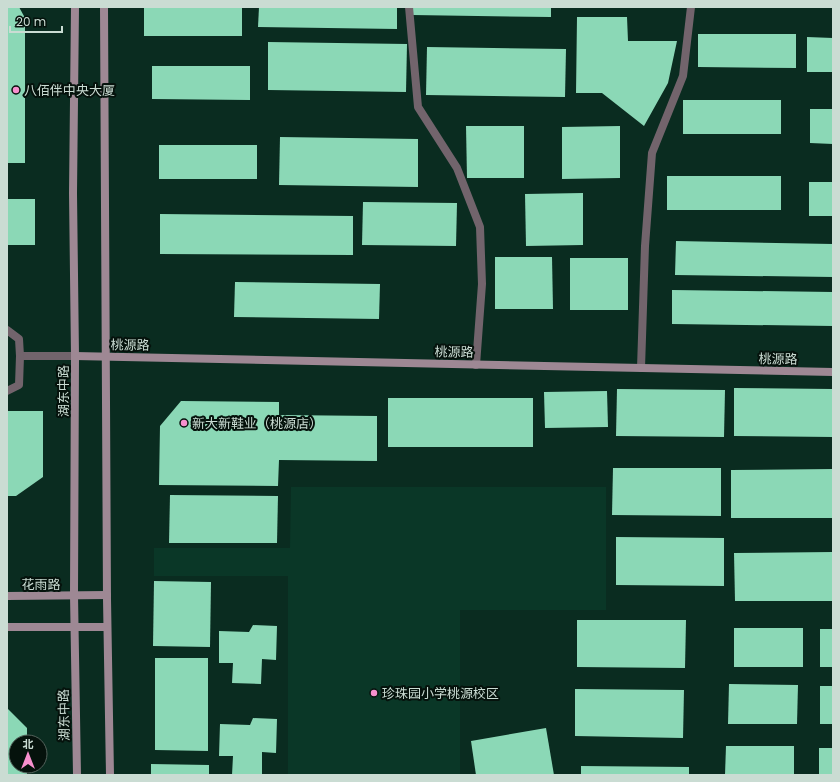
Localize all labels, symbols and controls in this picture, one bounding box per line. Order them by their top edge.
scale bar [10,8,62,34]
text: 20 m [16,13,46,30]
place label: 八佰伴中央大厦 [24,81,115,100]
marker: 八佰伴中央大厦 [11,85,21,95]
street label: 桃源路 [110,335,150,355]
street label: 桃源路 [434,342,474,362]
street label: 桃源路 [758,349,798,369]
street label: 湖东中路 [54,365,73,417]
place label: 新大新鞋业（桃源店） [192,414,322,433]
marker: 新大新鞋业（桃源店） [179,418,189,428]
street label: 花雨路 [21,575,61,594]
place label: 珍珠园小学桃源校区 [382,684,499,703]
marker: 珍珠园小学桃源校区 [369,688,379,698]
street label: 湖东中路 [54,689,74,741]
north arrow [8,734,48,774]
text: 北 [23,736,34,752]

